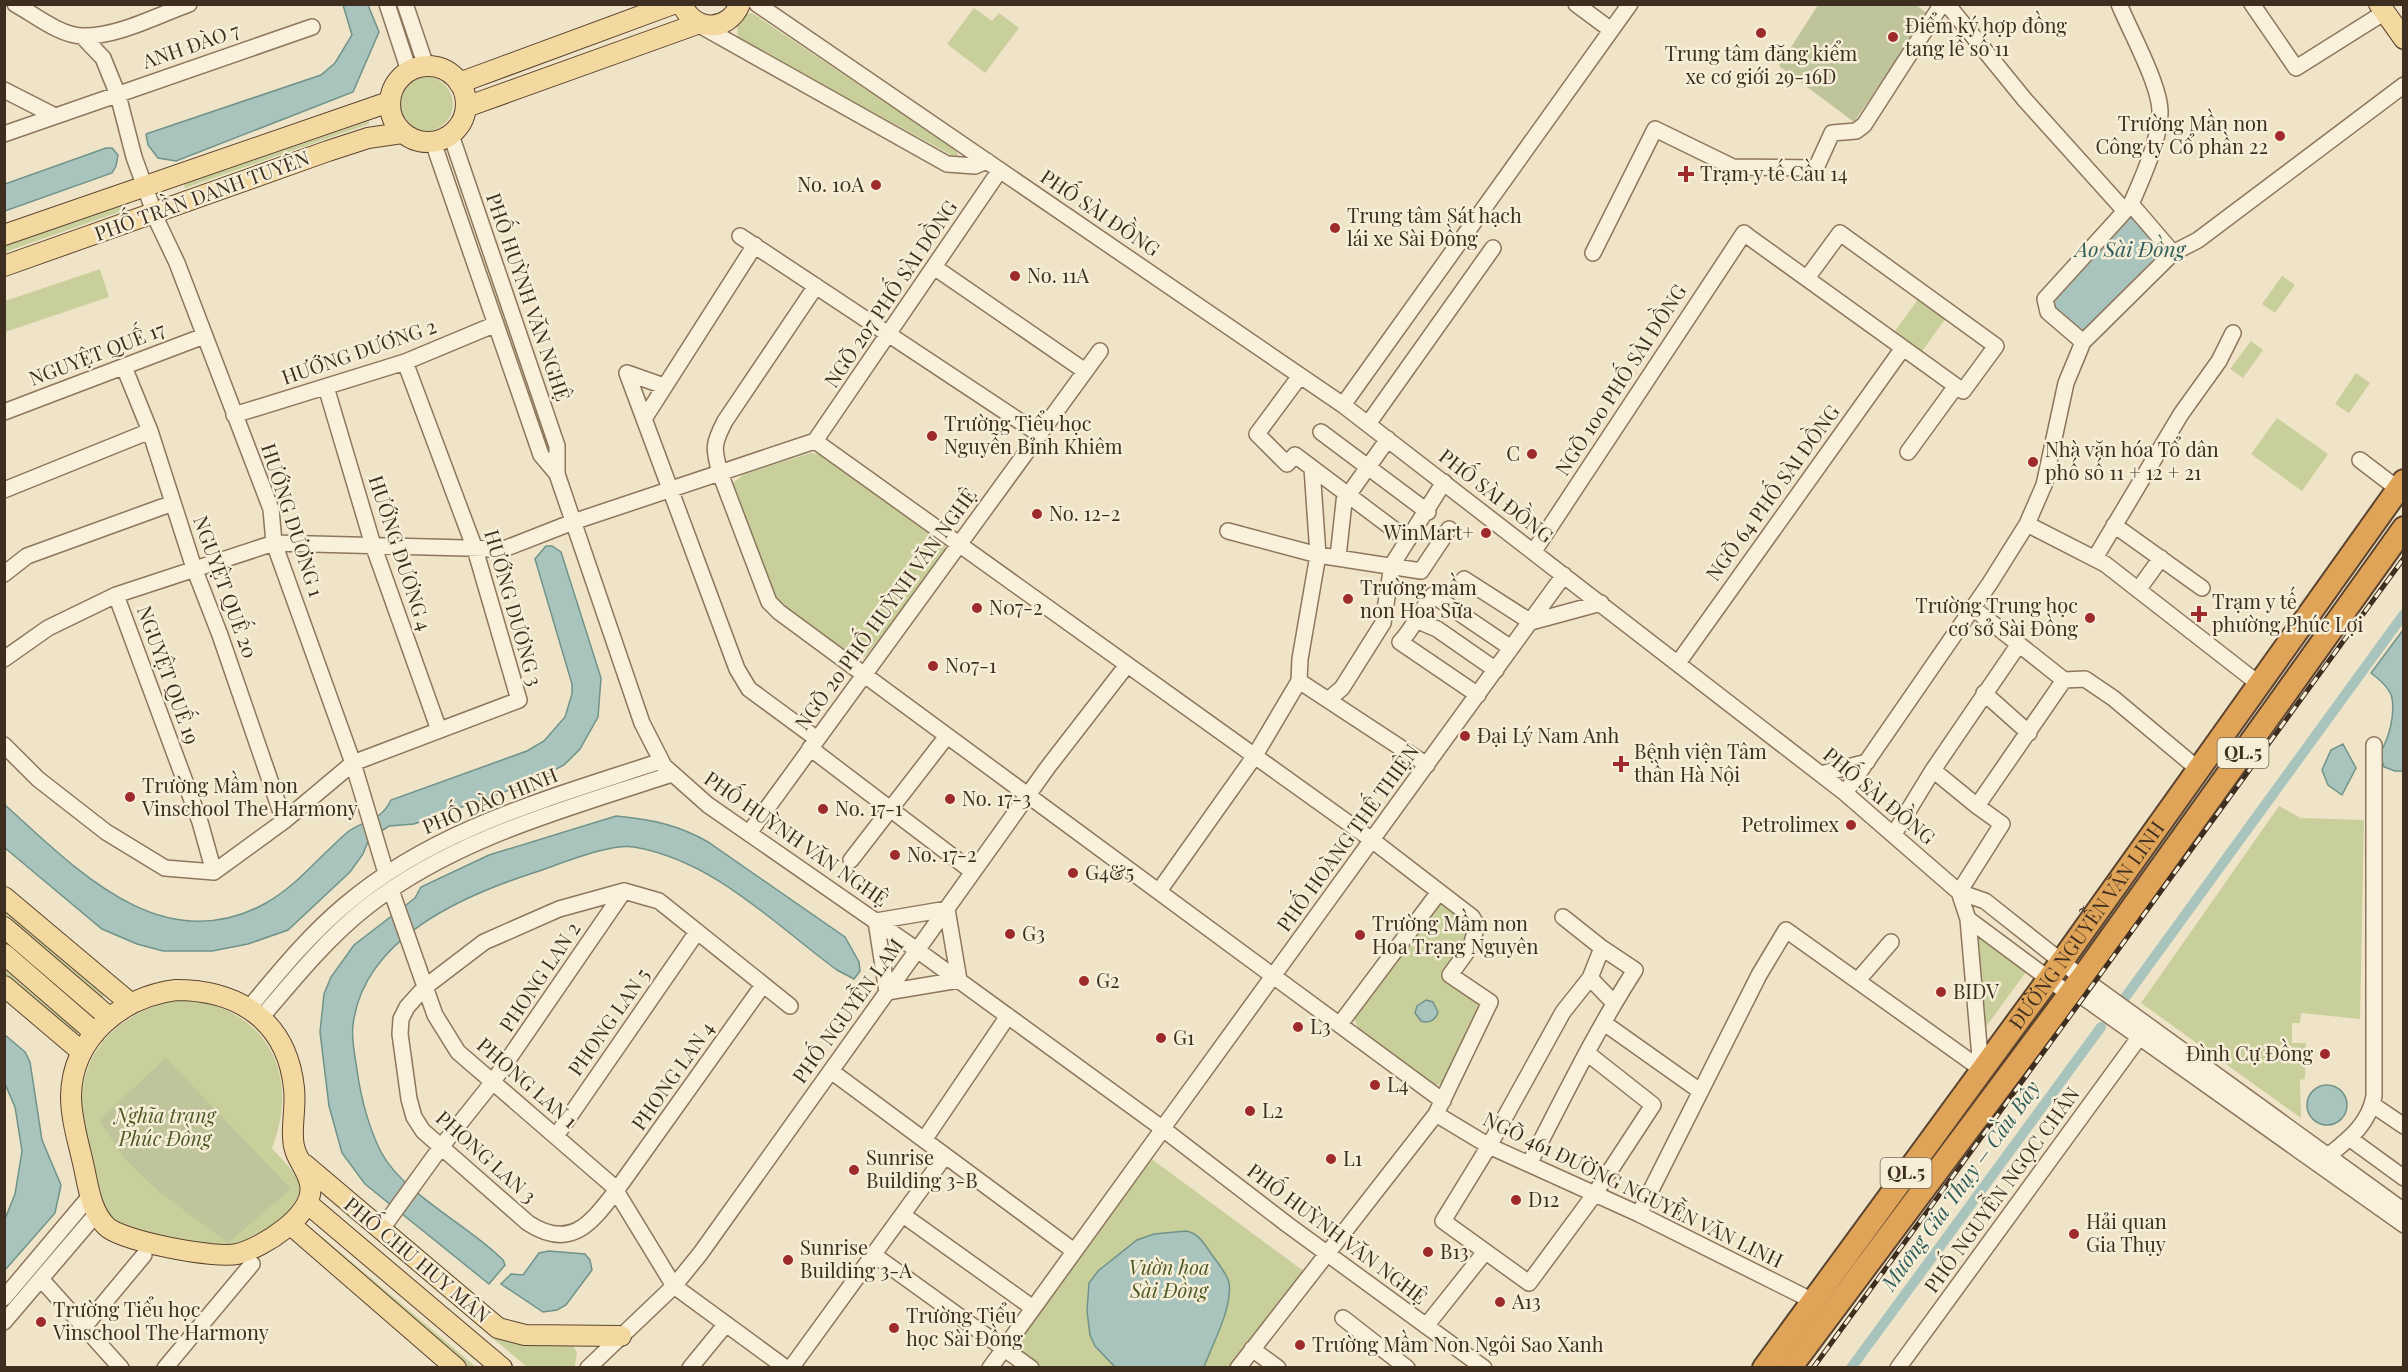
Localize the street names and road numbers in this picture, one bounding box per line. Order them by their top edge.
street label: ANH ĐÀO 7 [138,15,243,74]
street label: PHỐ TRẦN DANH TUYÊN [89,140,313,246]
street label: PHỐ SÀI ĐỒNG [1036,159,1167,262]
street label: PHỐ HUỲNH VĂN NGHỆ [481,188,581,404]
street label: NGÕ 207 PHỐ SÀI ĐỒNG [814,192,963,392]
street label: NGÕ 100 PHỐ SÀI ĐỒNG [1545,277,1692,480]
street label: NGUYỆT QUẾ 17 [24,311,168,391]
street label: HƯỚNG DƯƠNG 2 [278,311,439,390]
street label: NGÕ 64 PHỐ SÀI ĐỒNG [1696,397,1845,586]
street label: HƯỚNG DƯƠNG 1 [256,439,331,600]
street label: PHỐ SÀI ĐỒNG [1434,439,1562,548]
street label: HƯỚNG DƯƠNG 4 [364,471,439,634]
street label: NGÕ 20 PHỐ HUỲNH VĂN NGHỆ [785,480,982,735]
street label: NGUYỆT QUẾ 20 [188,511,268,661]
street label: HƯỚNG DƯƠNG 3 [479,526,550,689]
street label: NGUYỆT QUẾ 19 [132,600,210,748]
street label: PHỐ HOÀNG THẾ THIỆN [1267,736,1424,936]
street label: PHỐ SÀI ĐỒNG [1818,738,1944,850]
road number: QL.5 [2218,738,2268,768]
street label: PHỐ ĐÀO HINH [417,757,561,839]
street label: PHỐ HUỲNH VĂN NGHỆ [700,762,896,912]
street label: ĐƯỜNG NGUYỄN VĂN LINH [2002,815,2170,1034]
street label: PHONG LAN 2 [492,916,585,1036]
street label: PHỐ NGUYỄN LAM [783,931,908,1088]
street label: PHONG LAN 5 [561,962,655,1080]
street label: PHONG LAN 4 [624,1015,719,1135]
street label: PHONG LAN 1 [472,1031,584,1133]
street label: PHỐ NGUYỄN NGỌC CHÂN [1915,1079,2085,1297]
street label: NGÕ 461 ĐƯỜNG NGUYỄN VĂN LINH [1479,1103,1788,1273]
street label: PHONG LAN 3 [431,1104,543,1208]
street label: PHỐ HUỲNH VĂN NGHỆ [1242,1154,1435,1309]
road number: QL.5 [1880,1158,1932,1188]
street label: PHỐ CHU HUY MÂN [339,1187,499,1328]

